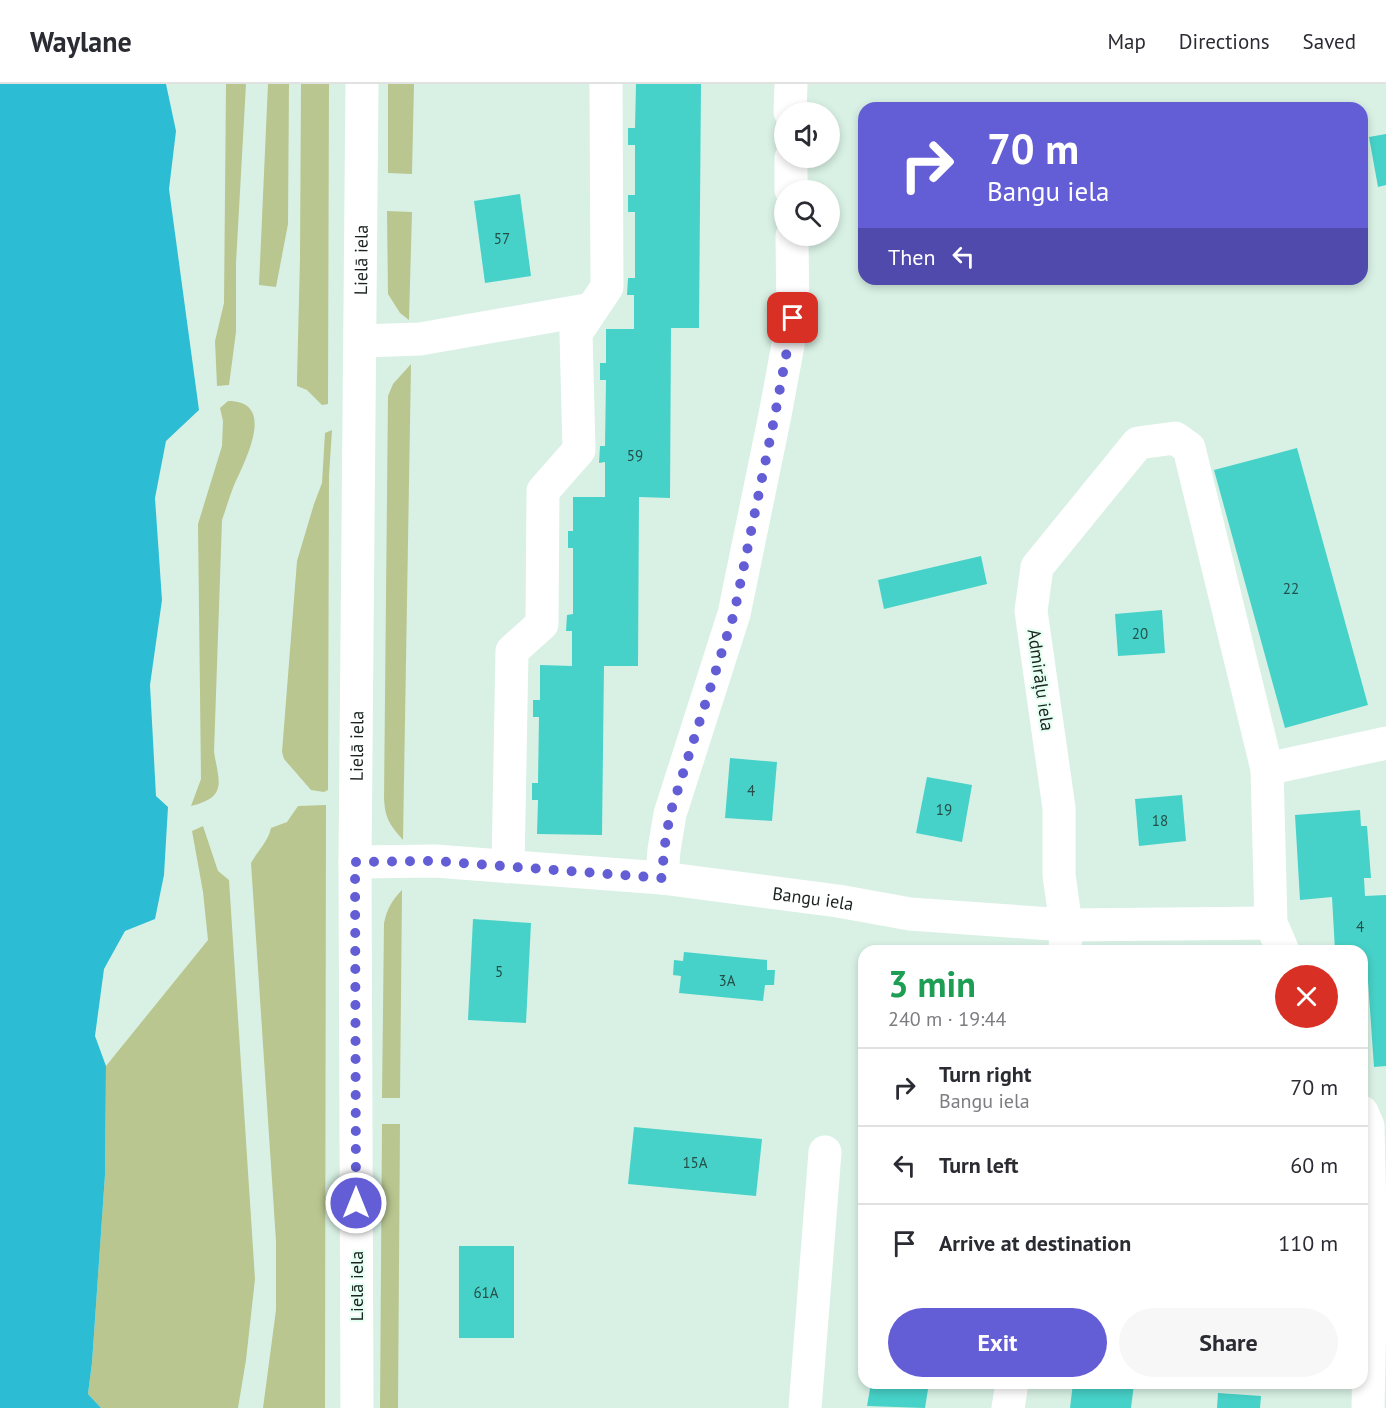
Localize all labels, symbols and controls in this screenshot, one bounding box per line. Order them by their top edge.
text: Waylane [30,23,132,60]
text: Map [1107,28,1146,55]
text: Directions [1179,28,1270,55]
text: Saved [1303,28,1356,55]
map controls [774,102,840,246]
button: sound [774,102,840,168]
text: 70 m [987,121,1079,176]
icon: right [888,126,966,204]
text: Bangu iela [987,174,1109,208]
button: search [774,180,840,246]
street label: Lielā iela [349,225,372,295]
house number: 57 [494,229,510,248]
icon: left [947,240,980,273]
text: Then [888,243,935,271]
pin [767,292,818,343]
icon: arrive [776,301,809,334]
house number: 59 [627,446,643,465]
house number: 22 [1283,579,1299,598]
house number: 20 [1132,624,1148,643]
street label: Admirāļu iela [1022,628,1060,732]
street label: Lielā iela [344,711,368,781]
house number: 4 [747,781,755,800]
house number: 19 [936,800,952,819]
house number: 18 [1152,811,1168,830]
street label: Bangu iela [771,881,855,915]
house number: 4 [1356,917,1364,936]
text: 3 min [888,960,976,1007]
house number: 5 [495,962,503,981]
button: close [1275,965,1338,1028]
house number: 3A [719,971,736,990]
text: 240 m · 19:44 [888,1006,1006,1032]
text: Turn right [939,1060,1031,1088]
icon: right [888,1071,921,1104]
text: 70 m [1290,1073,1338,1101]
text: Bangu iela [939,1088,1030,1114]
icon: left [888,1149,921,1182]
text: Turn left [939,1151,1019,1179]
text: 60 m [1290,1151,1338,1179]
house number: 15A [682,1153,708,1172]
position arrow [324,1171,388,1235]
icon: arrive [888,1227,921,1260]
text: Arrive at destination [939,1229,1131,1257]
text: 110 m [1278,1229,1338,1257]
street label: Lielā iela [345,1251,368,1321]
house number: 61A [473,1283,499,1302]
button: Exit [888,1308,1107,1377]
button: Share [1119,1308,1338,1377]

